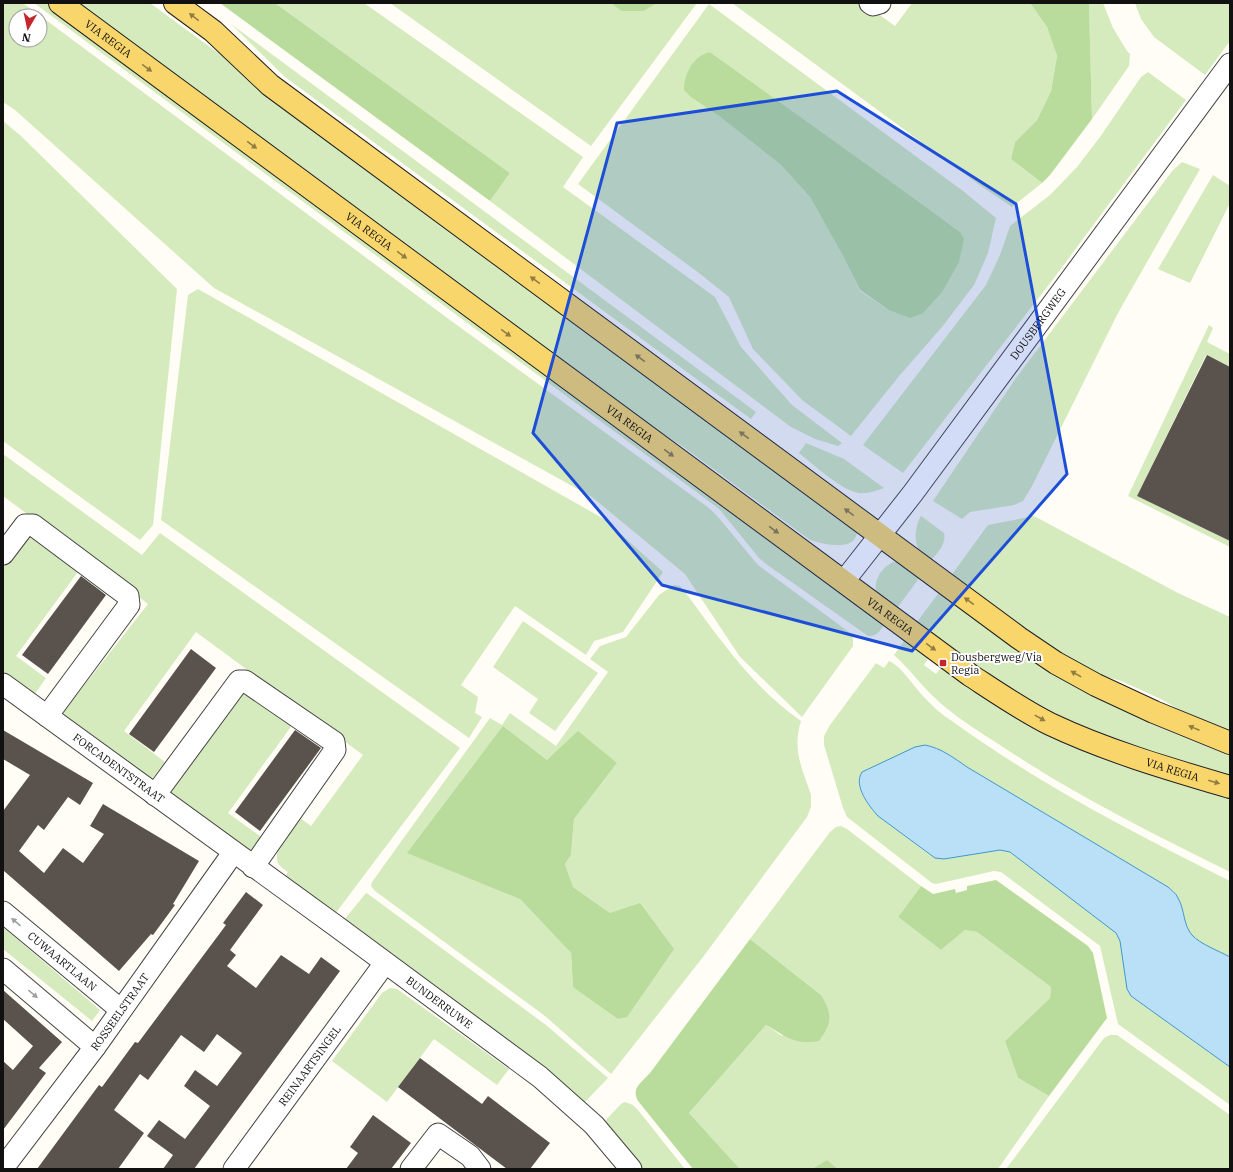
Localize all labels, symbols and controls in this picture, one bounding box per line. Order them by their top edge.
north arrow [8,8,48,48]
one-way arrow [188,13,199,21]
street label: VIA REGIA [82,17,135,61]
text: N [21,30,32,45]
one-way arrow [142,64,153,72]
one-way arrow [247,141,257,149]
street label: VIA REGIA [343,209,396,253]
one-way arrow [396,251,407,260]
one-way arrow [530,276,541,284]
street label: DOUSBERGWEG [1007,285,1069,363]
one-way arrow [501,328,512,337]
one-way arrow [634,353,645,362]
street label: VIA REGIA [603,402,656,446]
one-way arrow [739,431,750,439]
one-way arrow [664,449,675,457]
one-way arrow [844,508,854,516]
one-way arrow [769,526,779,534]
street label: VIA REGIA [864,594,917,638]
one-way arrow [963,597,974,605]
one-way arrow [926,643,936,651]
place label: Dousbergweg/Via Regia [951,650,1042,677]
marker: Dousbergweg/Via Regia [938,658,948,668]
one-way arrow [1070,670,1082,677]
one-way arrow [1034,715,1045,722]
one-way arrow [1188,725,1200,731]
street label: FORCADENTSTRAAT [70,730,167,806]
street label: VIA REGIA [1144,755,1201,785]
one-way arrow [1208,779,1220,785]
one-way arrow [11,918,22,927]
street label: CUWAARTLAAN [25,928,100,994]
street label: ROSSEELSTRAAT [88,971,152,1053]
street label: BUNDERRUWE [403,973,475,1032]
one-way arrow [28,990,38,999]
street label: REINAARTSINGEL [275,1023,344,1109]

